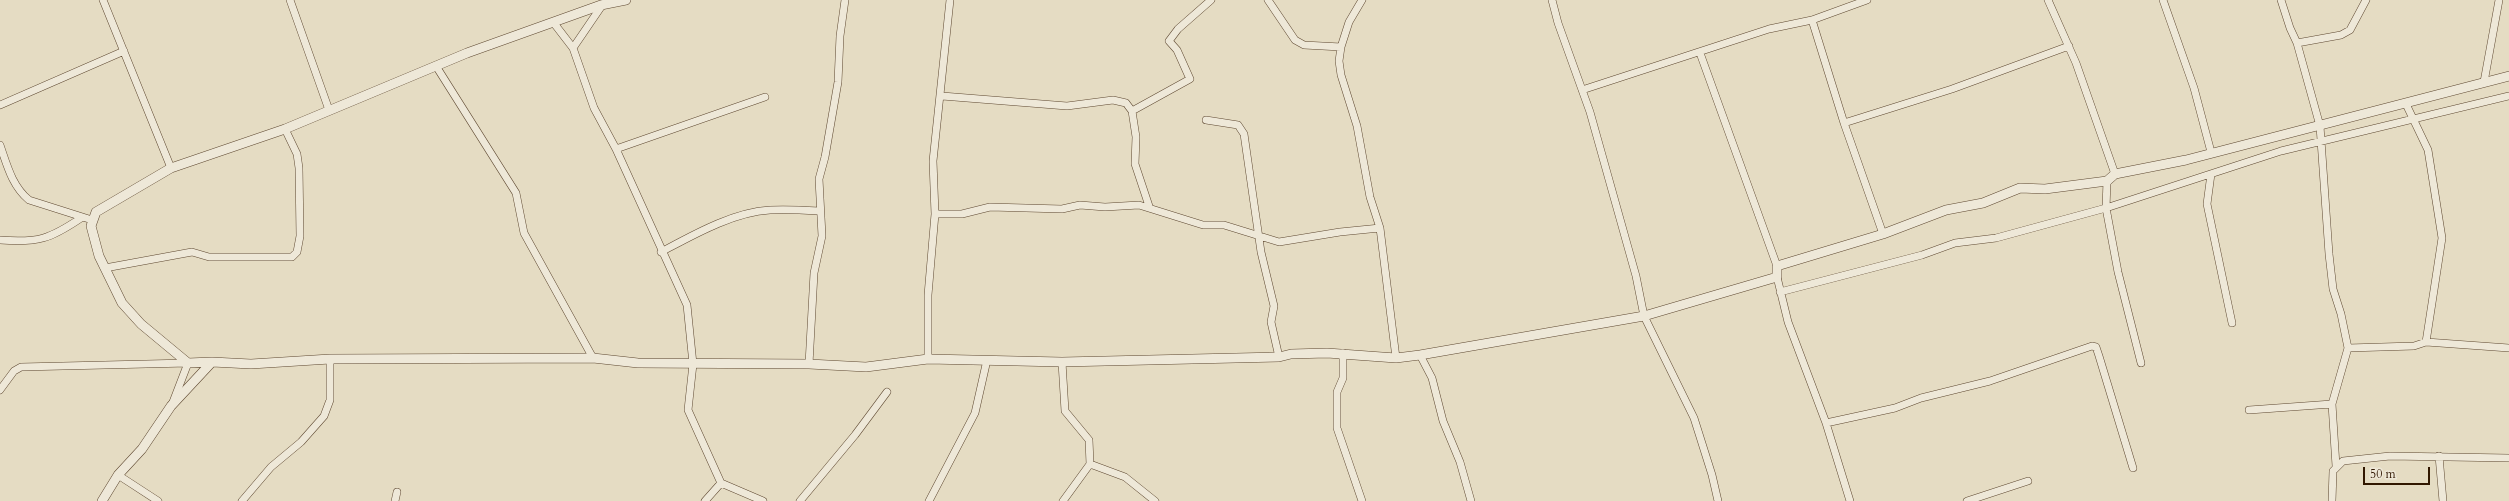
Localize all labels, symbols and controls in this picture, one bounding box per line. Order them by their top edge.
scale bar [2365,459,2432,485]
text: 50 m [2370,466,2396,482]

